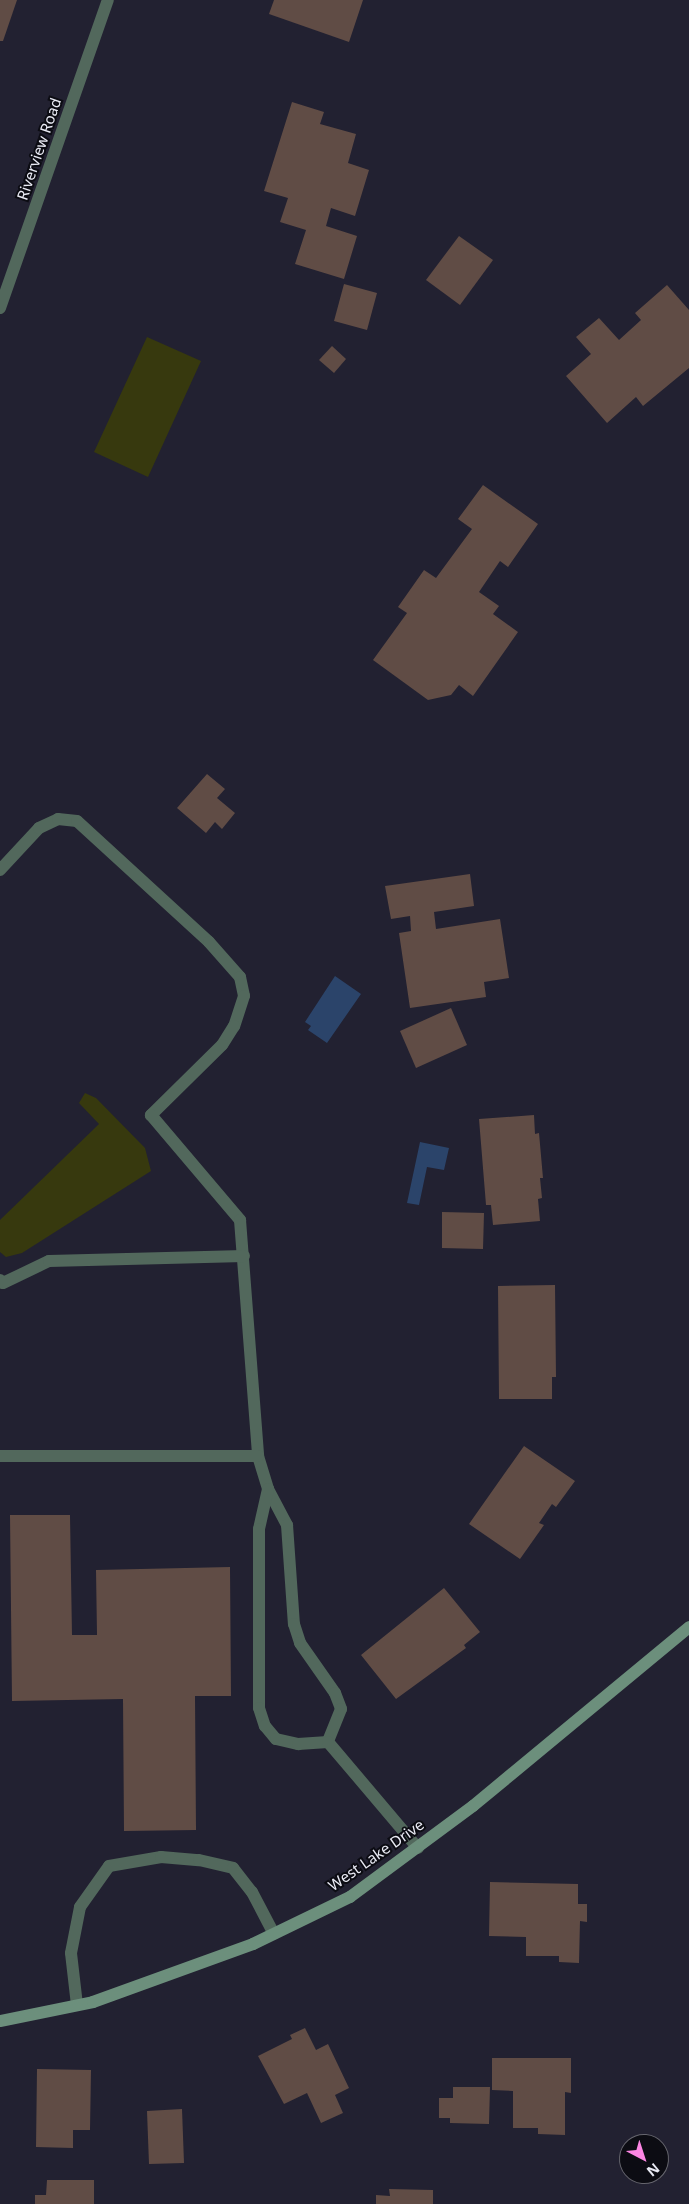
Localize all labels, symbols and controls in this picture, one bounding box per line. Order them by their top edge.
street label: Riverview Road [13,96,65,202]
street label: West Lake Drive [325,1815,427,1895]
north arrow [619,2134,669,2184]
text: N [643,2159,664,2181]

